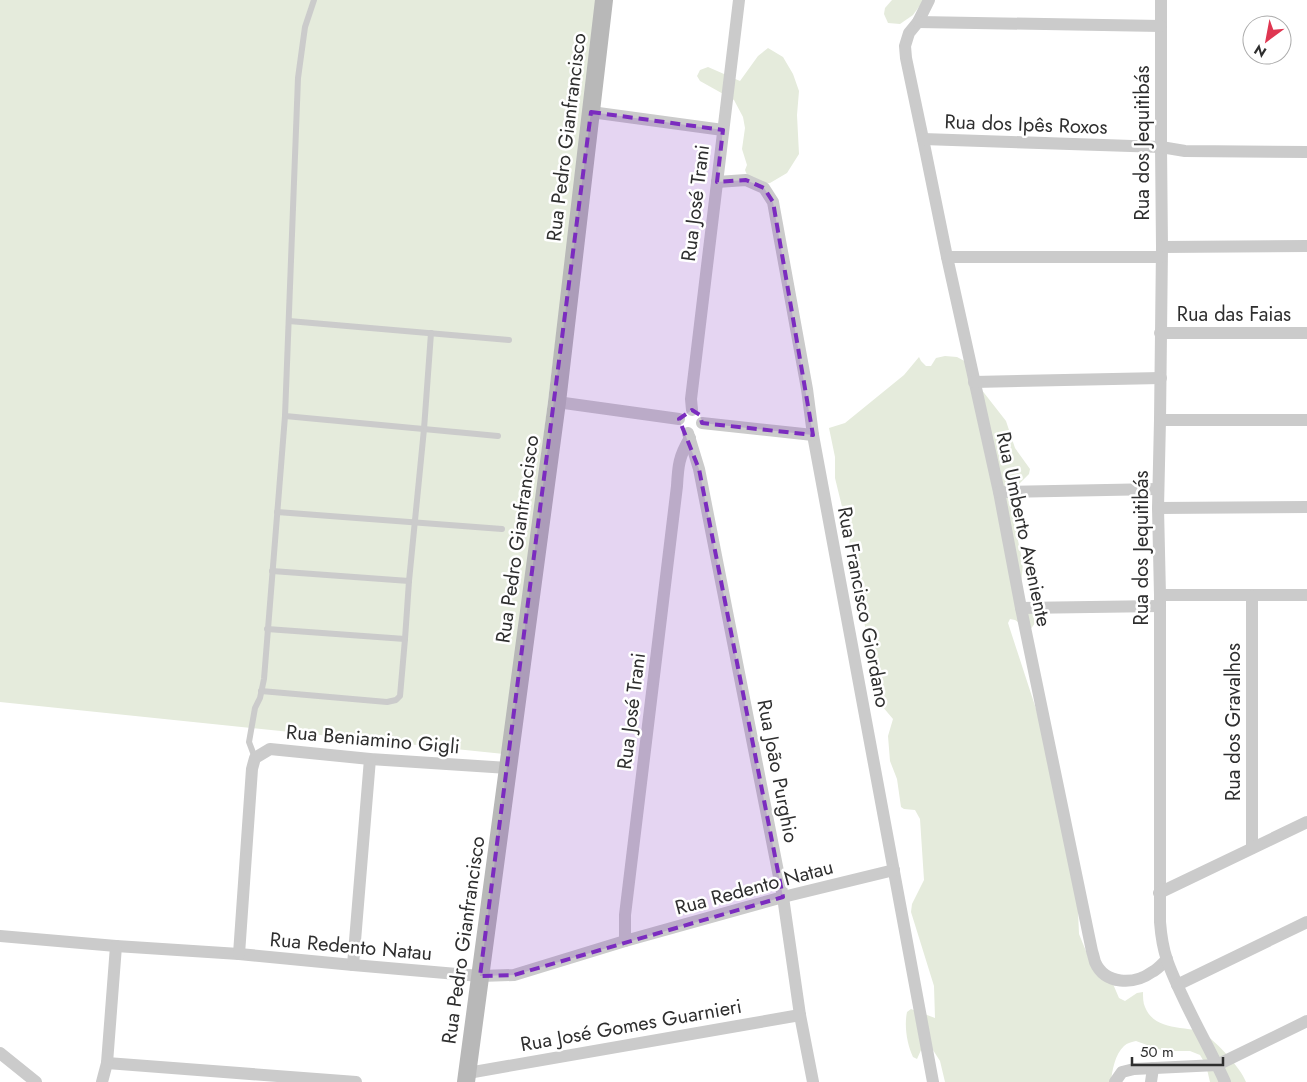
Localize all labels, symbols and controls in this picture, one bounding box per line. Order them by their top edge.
north arrow [1242,15,1292,65]
street label: Rua Pedro Gianfrancisco [539,31,594,243]
text: N [1250,40,1270,62]
street label: Rua dos Jequitibás [1128,65,1157,221]
street label: Rua dos Ipês Roxos [944,107,1108,142]
street label: Rua José Trani [674,143,717,263]
street label: Rua das Faias [1177,300,1291,329]
street label: Rua Umberto Aveniente [989,429,1058,629]
street label: Rua Pedro Gianfrancisco [489,433,546,645]
street label: Rua dos Jequitibás [1127,470,1156,626]
street label: Rua Francisco Giordano [830,504,897,710]
street label: Rua dos Gravalhos [1219,643,1248,801]
street label: Rua José Trani [610,651,653,771]
street label: Rua João Purghio [749,697,806,845]
street label: Rua Beniamino Gigli [285,717,461,762]
street label: Rua Pedro Gianfrancisco [435,834,492,1046]
street label: Rua Redento Natau [672,852,836,923]
street label: Rua Redento Natau [269,925,433,968]
street label: Rua José Gomes Guarnieri [518,992,744,1059]
scale bar [1132,1034,1223,1066]
text: 50 m [1140,1041,1174,1063]

